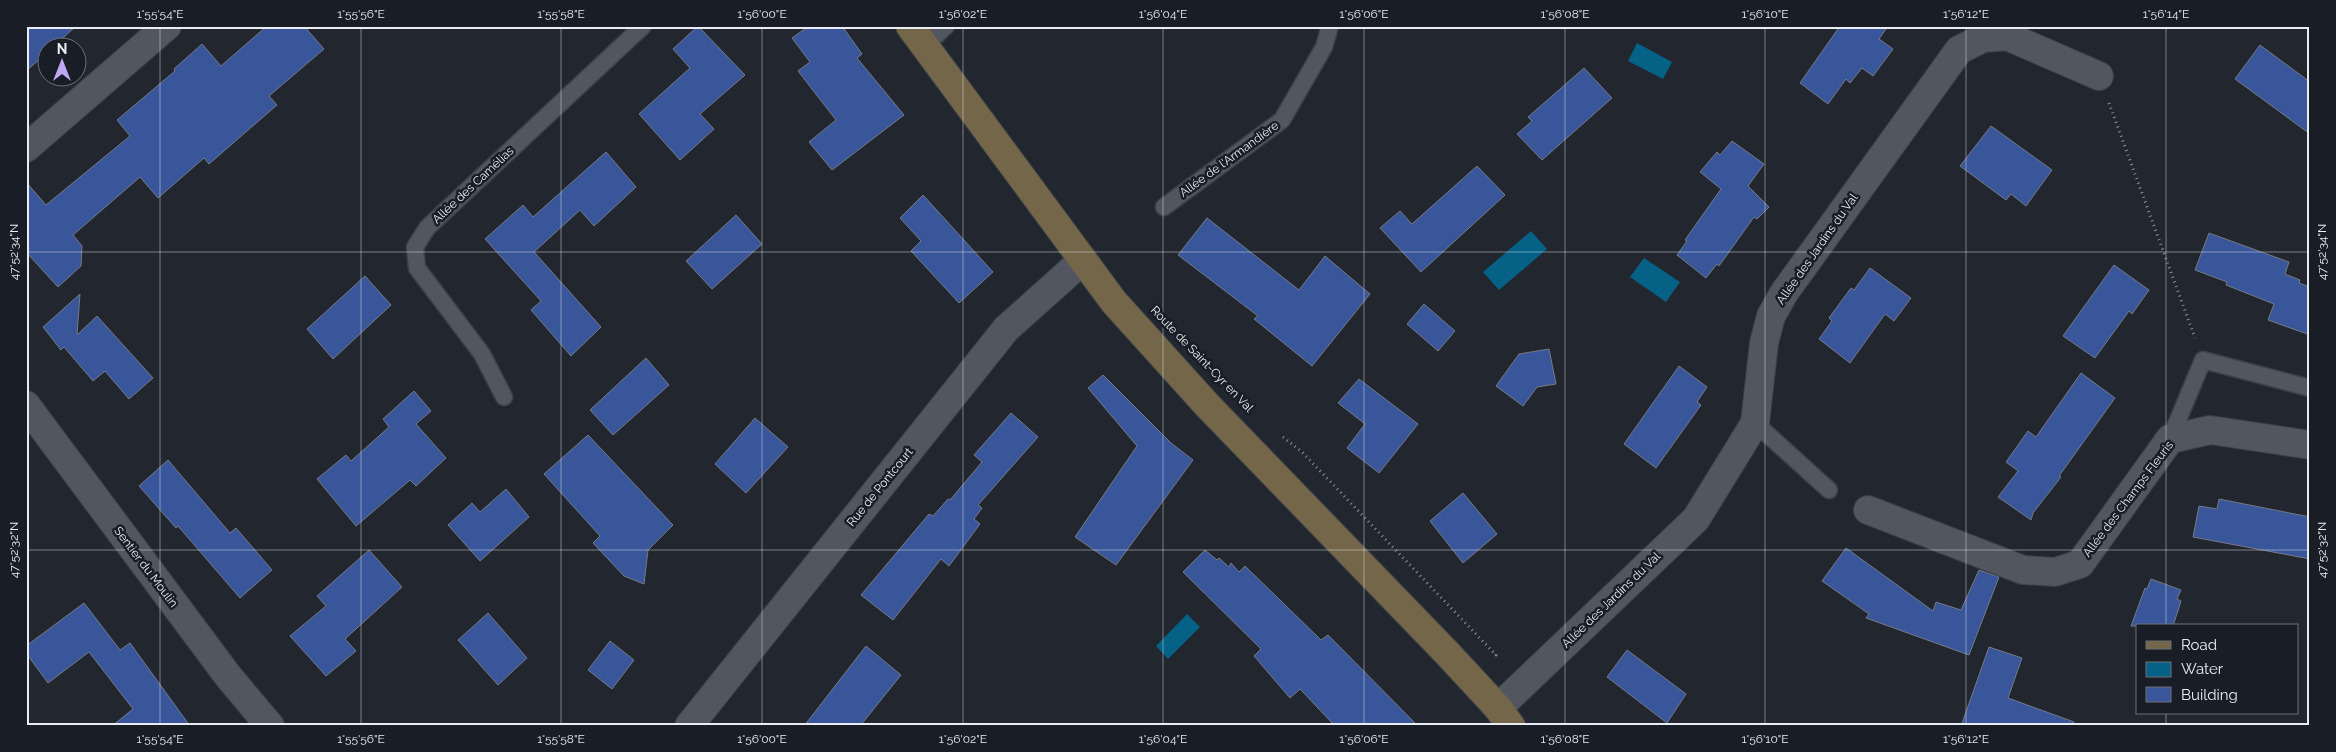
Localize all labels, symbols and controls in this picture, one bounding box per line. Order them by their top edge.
text: 1°55'54"E [137,7,183,21]
text: 1°55'56"E [337,7,385,21]
text: 1°55'58"E [537,7,585,21]
text: 1°56'00"E [737,7,787,21]
text: 1°56'02"E [939,7,987,21]
text: 1°56'04"E [1139,7,1187,21]
text: 1°56'06"E [1339,7,1389,21]
text: 1°56'08"E [1540,7,1590,21]
text: 1°56'10"E [1741,7,1789,21]
text: 1°56'12"E [1943,7,1989,21]
text: 1°56'14"E [2143,7,2189,21]
north arrow [38,38,88,88]
text: N [57,41,67,57]
street label: Allée de l'Armandière [1177,118,1281,200]
street label: Allée des Camélias [429,144,517,226]
street label: Allée des Jardins du Val [1774,190,1861,307]
text: 47°52'34"N [7,224,21,280]
text: 47°52'34"N [2315,224,2329,280]
street label: Route de Saint-Cyr en Val [1148,303,1257,415]
street label: Allée des Champs Fleuris [2080,438,2176,560]
street label: Rue de Pontcourt [844,445,916,529]
text: 47°52'32"N [7,522,21,578]
text: 47°52'32"N [2315,522,2329,578]
street label: Sentier du Moulin [111,524,181,610]
street label: Allée des Jardins du Val [1559,549,1664,651]
legend [2136,624,2298,714]
text: Road [2181,636,2217,654]
text: Water [2181,660,2224,678]
text: Building [2181,686,2238,704]
text: 1°55'54"E [137,732,183,746]
text: 1°55'56"E [337,732,385,746]
text: 1°55'58"E [537,732,585,746]
text: 1°56'00"E [737,732,787,746]
text: 1°56'02"E [939,732,987,746]
text: 1°56'04"E [1139,732,1187,746]
text: 1°56'06"E [1339,732,1389,746]
text: 1°56'08"E [1540,732,1590,746]
text: 1°56'10"E [1741,732,1789,746]
text: 1°56'12"E [1943,732,1989,746]

